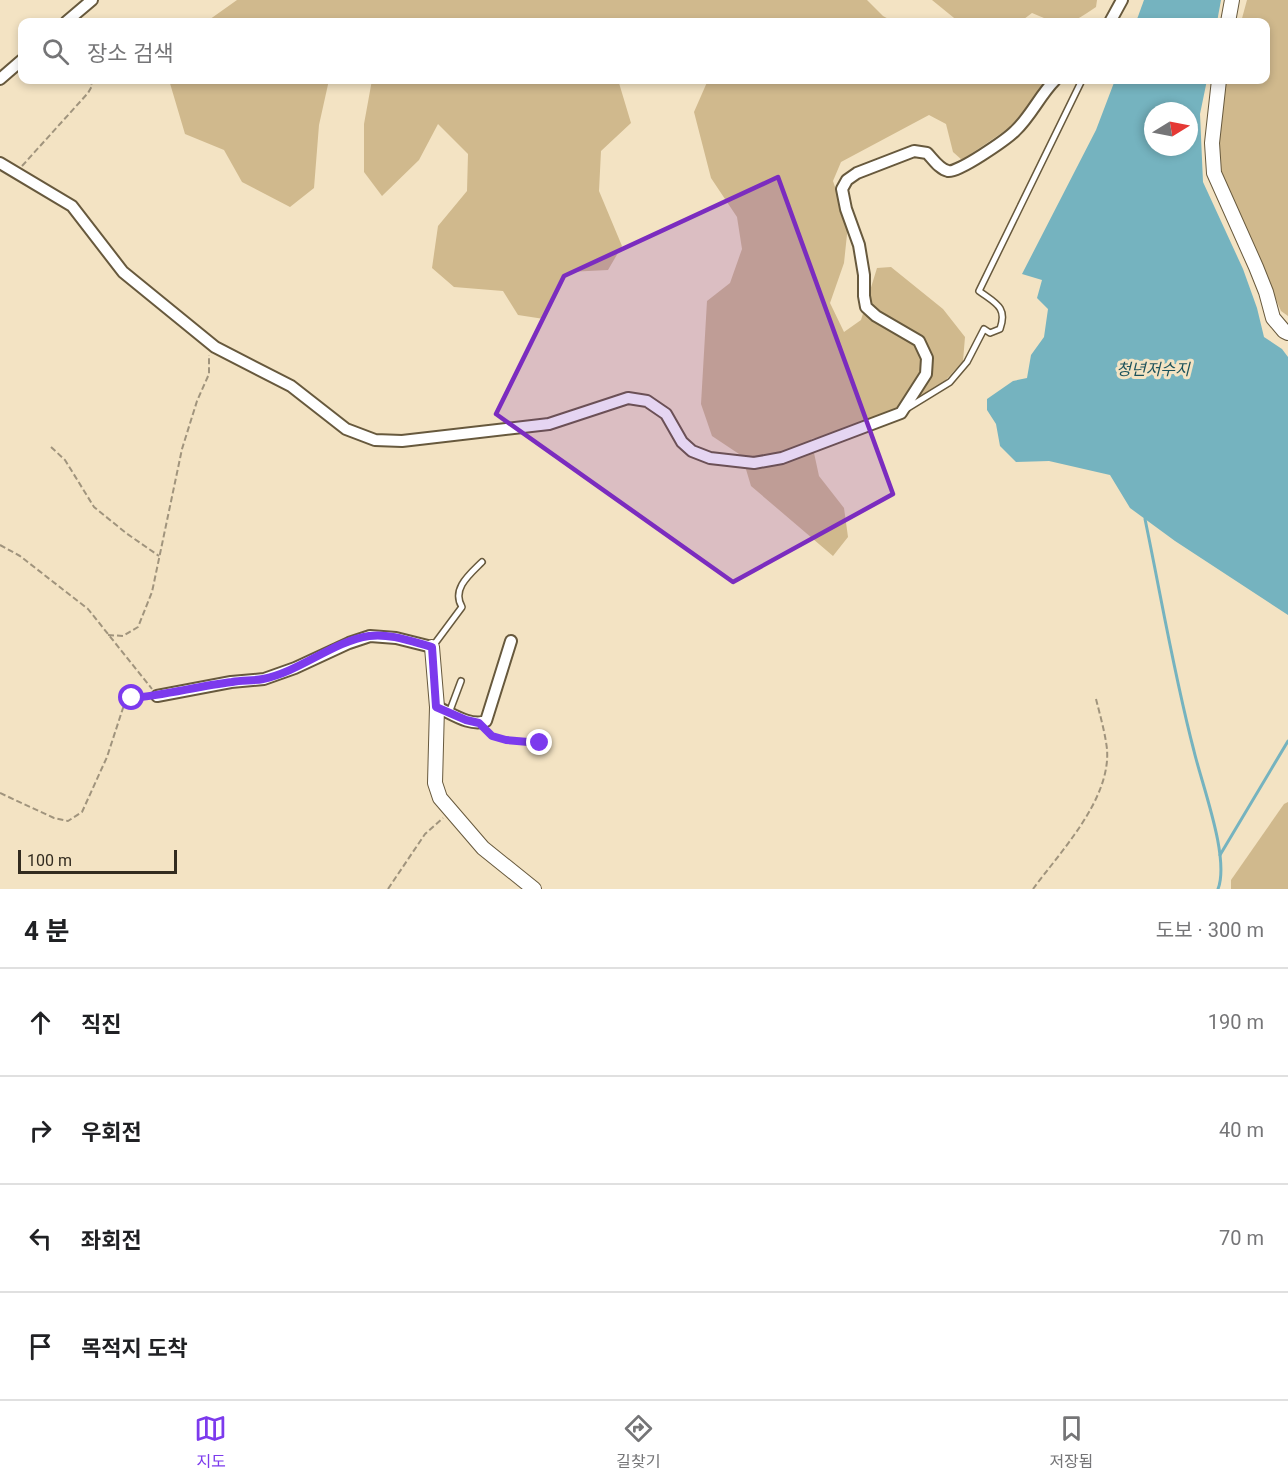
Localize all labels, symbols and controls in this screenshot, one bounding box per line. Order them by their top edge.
search box [18,18,1270,84]
icon: search [39,35,72,68]
text: 장소 검색 [87,41,173,66]
north arrow [1144,102,1198,156]
water label: 청년저수지 [1116,360,1191,379]
route start [118,684,144,710]
route end [526,729,552,755]
scale bar [18,847,177,874]
text: 100 m [27,851,72,870]
text: 4 분 [24,916,69,946]
text: 도보 · 300 m [1156,918,1264,942]
icon: ahead [24,1006,57,1039]
text: 190 m [1208,1010,1264,1034]
text: 직진 [81,1012,121,1037]
icon: right [24,1114,57,1147]
text: 40 m [1219,1118,1264,1142]
text: 우회전 [81,1120,142,1145]
icon: left [24,1222,57,1255]
text: 70 m [1219,1226,1264,1250]
text: 좌회전 [81,1228,142,1253]
icon: arrive [24,1330,57,1363]
text: 목적지 도착 [81,1336,188,1361]
tab: 지도 [194,1412,227,1472]
tab: 길찾기 [616,1412,660,1472]
tab: 저장됨 [1049,1412,1094,1472]

